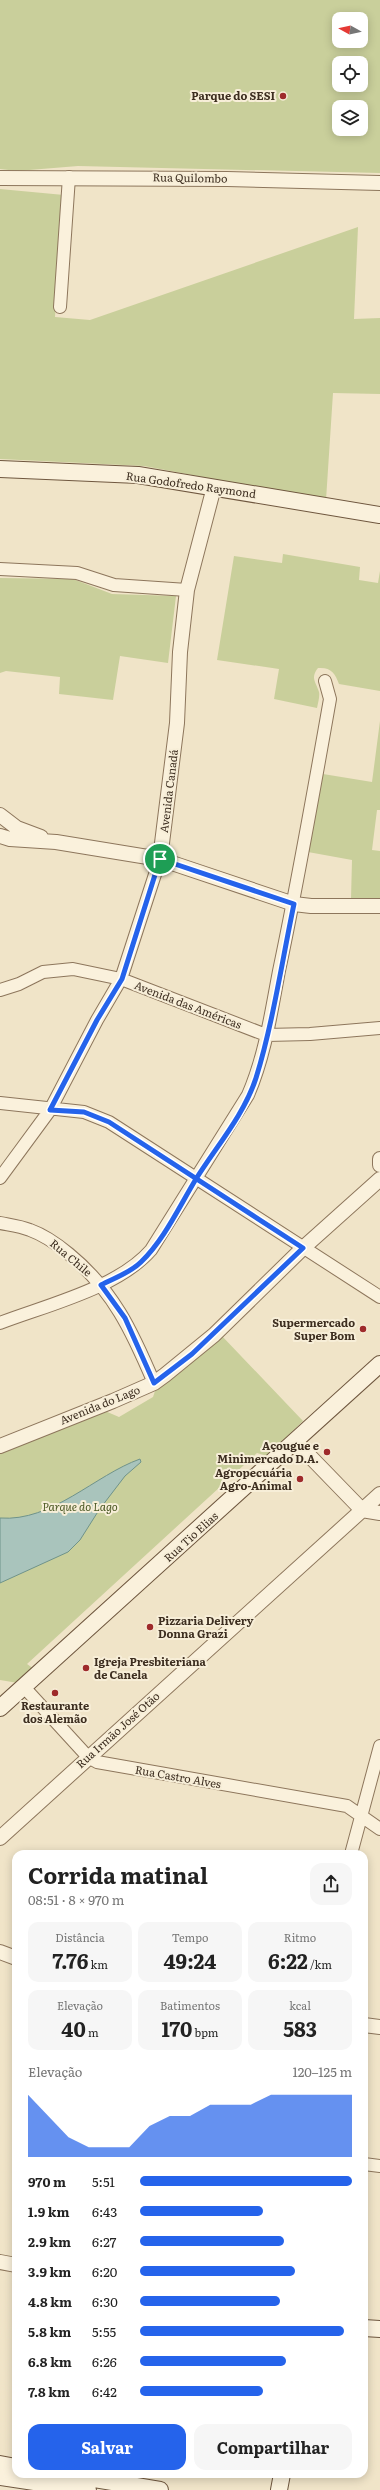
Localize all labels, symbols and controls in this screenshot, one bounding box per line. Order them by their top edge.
north arrow [332,12,368,48]
map controls [332,12,368,136]
button: locate [332,56,368,92]
place label: Parque do SESI [191,87,275,103]
marker: Parque do SESI [278,91,288,101]
button: layers [332,100,368,136]
street label: Rua Quilombo [152,168,228,186]
street label: Rua Godofredo Raymond [125,467,257,501]
street label: Avenida Canadá [155,748,181,834]
pin [143,842,177,876]
icon: arrive [149,848,171,870]
street label: Avenida das Américas [132,976,244,1032]
street label: Rua Chile [47,1235,96,1280]
place label: Supermercado Super Bom [272,1314,355,1343]
marker: Supermercado Super Bom [358,1324,368,1334]
street label: Avenida do Lago [57,1381,142,1427]
place label: Açougue e Minimercado D.A. [217,1437,319,1466]
marker: Açougue e Minimercado D.A. [322,1447,332,1457]
place label: Agropecuária Agro-Animal [215,1464,293,1493]
marker: Agropecuária Agro-Animal [295,1474,305,1484]
park label: Parque do Lago [42,1498,118,1514]
street label: Rua Tio Elias [160,1508,221,1565]
place label: Pizzaria Delivery Donna Grazi [158,1612,254,1641]
marker: Pizzaria Delivery Donna Grazi [145,1622,155,1632]
place label: Igreja Presbiteriana de Canela [94,1653,207,1682]
marker: Igreja Presbiteriana de Canela [81,1663,91,1673]
street label: Rua Irmão José Otão [72,1687,163,1771]
marker: Restaurante dos Alemão [50,1688,60,1698]
place label: Restaurante dos Alemão [21,1697,89,1726]
street label: Rua Castro Alves [134,1761,222,1791]
text: Corrida matinal [28,1858,208,1891]
button: share [310,1863,352,1905]
text: 08:51 · 8 × 970 m [28,1890,124,1909]
text: Distância [55,1929,105,1945]
text: Tempo [172,1929,208,1945]
text: Ritmo [284,1929,316,1945]
text: 7.76 [52,1945,88,1975]
text: 49:24 [164,1945,216,1975]
text: 6:22 [268,1945,308,1975]
text: km [88,1956,108,1972]
text: /km [308,1956,332,1972]
text: Elevação [57,1997,103,2013]
text: Batimentos [160,1997,220,2013]
text: kcal [289,1997,311,2013]
text: 40 [61,2013,86,2043]
text: 170 [162,2013,192,2043]
text: 583 [283,2013,317,2043]
text: m [86,2024,99,2040]
text: bpm [192,2024,219,2040]
text: Elevação [28,2062,82,2081]
text: 120–125 m [292,2062,352,2081]
text: 970 m [28,2172,66,2191]
text: 5:51 [92,2172,115,2191]
text: 1.9 km [28,2202,69,2221]
text: 6:43 [92,2202,117,2221]
text: 2.9 km [28,2232,71,2251]
text: 6:27 [92,2232,116,2251]
text: 3.9 km [28,2262,71,2281]
text: 6:20 [92,2262,117,2281]
text: 4.8 km [28,2292,72,2311]
text: 6:30 [92,2292,118,2311]
text: 5.8 km [28,2322,71,2341]
text: 5:55 [92,2322,116,2341]
text: 6.8 km [28,2352,72,2371]
text: 6:26 [92,2352,117,2371]
text: 7.8 km [28,2382,70,2401]
text: 6:42 [92,2382,117,2401]
button: Salvar [28,2424,186,2470]
button: Compartilhar [194,2424,352,2470]

